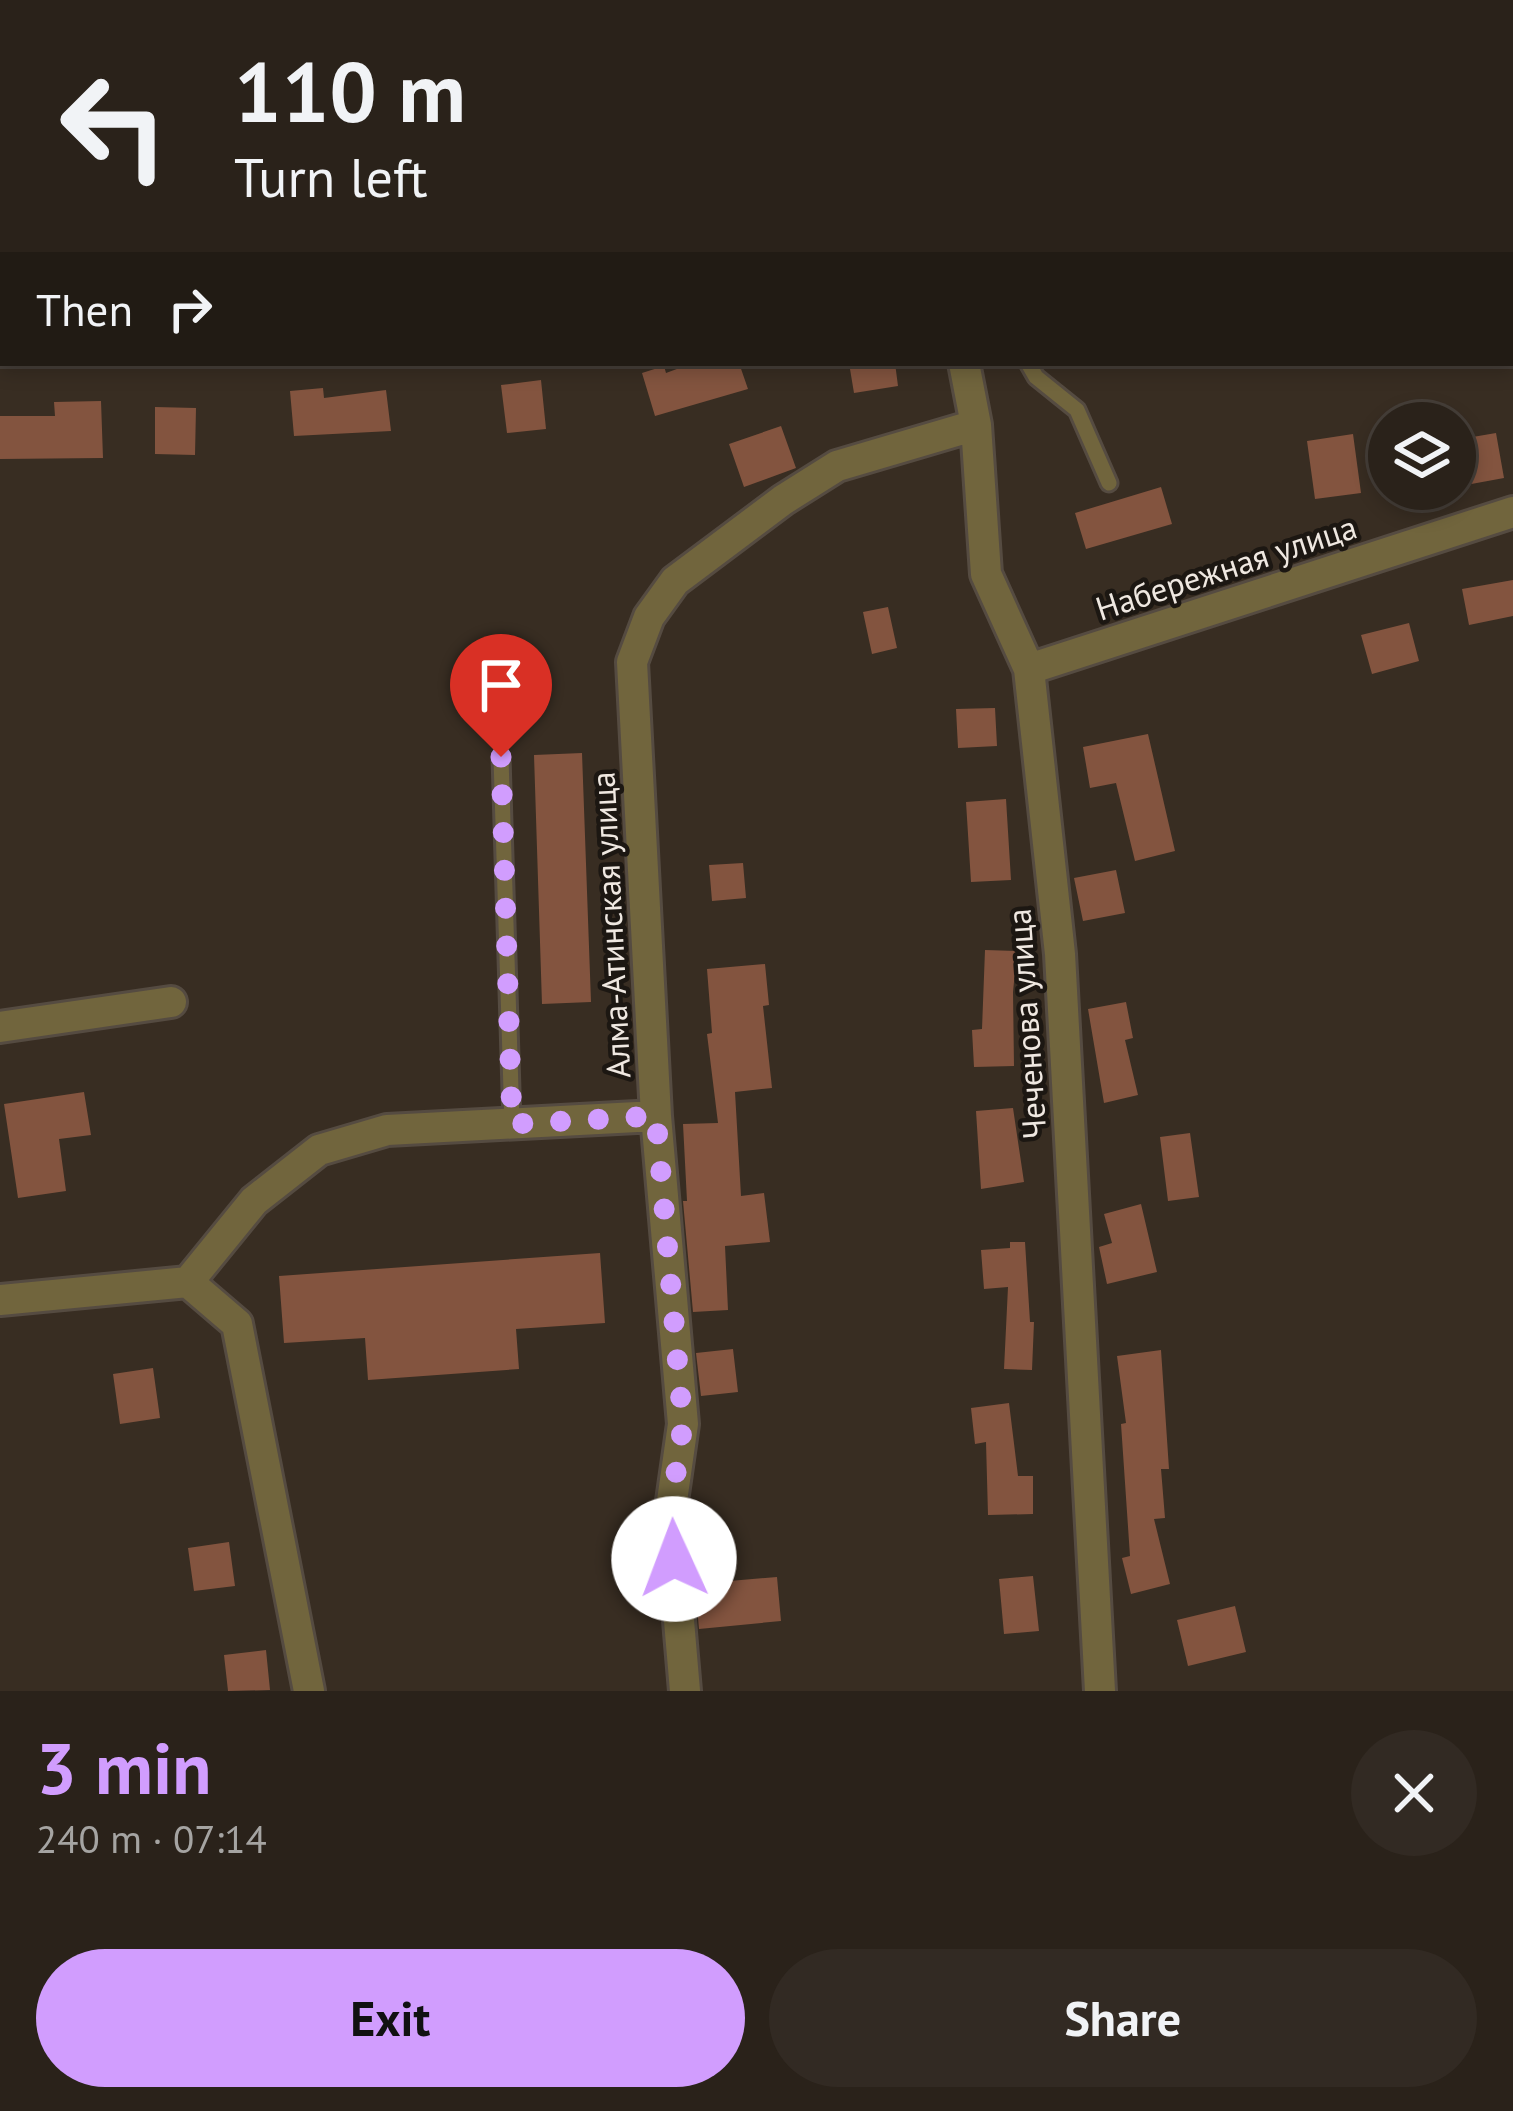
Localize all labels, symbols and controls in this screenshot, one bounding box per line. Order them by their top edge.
text: 110 m [234,36,466,145]
icon: left [36,48,192,204]
text: Turn left [234,142,428,212]
icon: right [157,276,223,342]
text: Then [36,280,133,338]
map controls [1368,402,1476,510]
button: layers [1368,402,1476,510]
street label: Набережная улица [1090,505,1362,629]
pin [450,634,552,757]
icon: arrive [468,652,534,718]
street label: Алма-Атинская улица [580,771,640,1079]
street label: Чеченова улица [997,907,1055,1141]
position arrow [611,1496,737,1622]
text: 3 min [36,1721,212,1814]
button: close [1351,1730,1477,1856]
text: 240 m · 07:14 [36,1813,267,1864]
button: Exit [36,1949,745,2087]
button: Share [769,1949,1477,2087]

